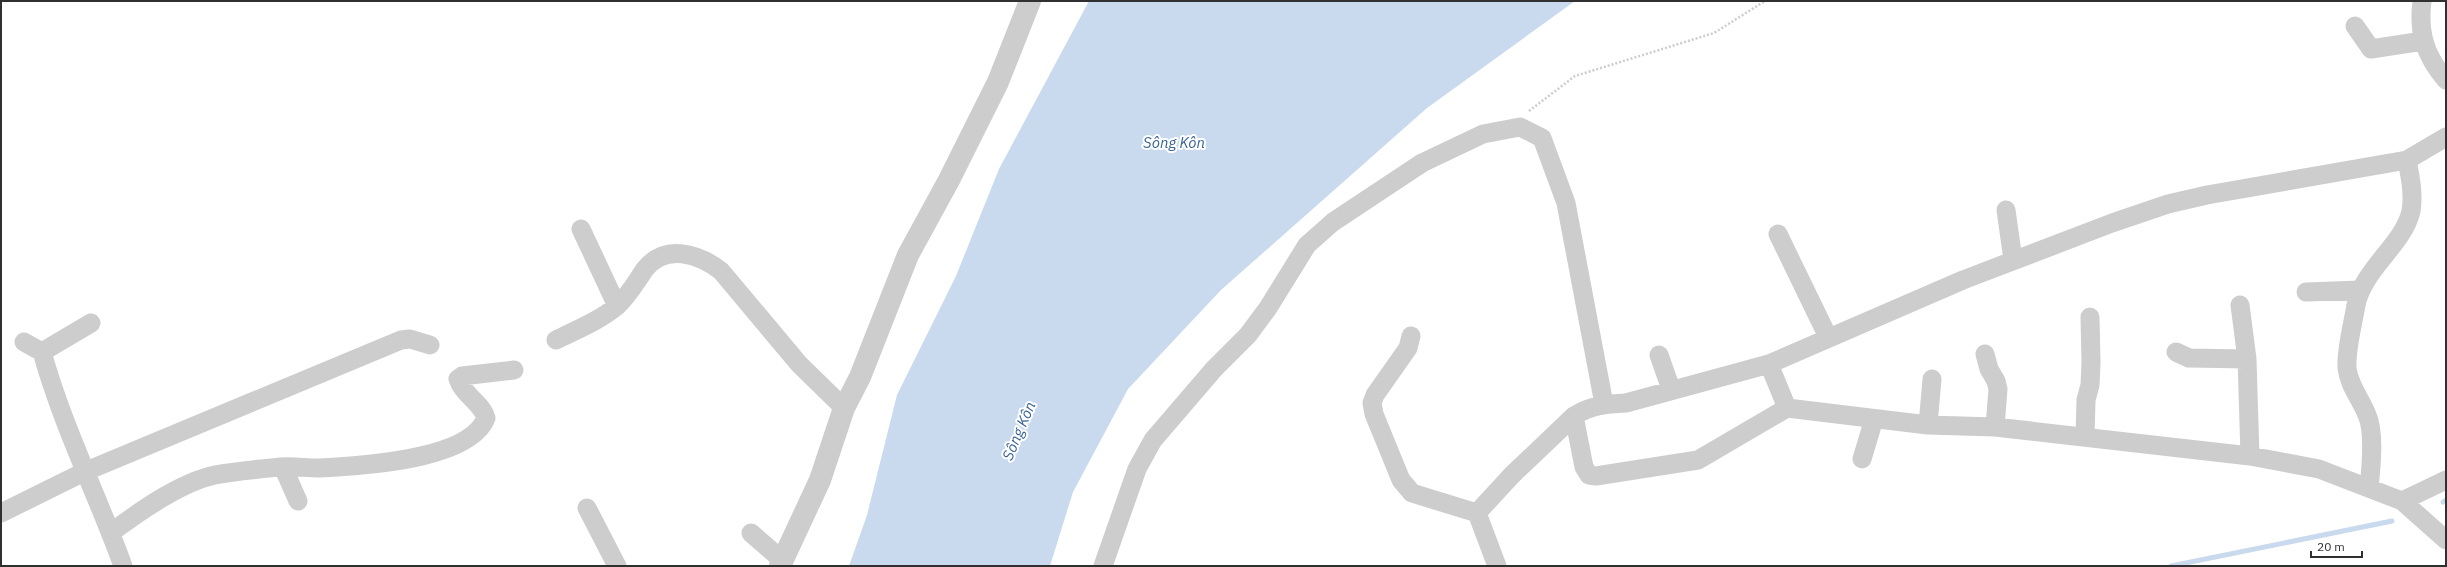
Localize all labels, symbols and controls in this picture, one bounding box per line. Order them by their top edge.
water label: Sông Kôn [1143,133,1205,152]
water label: Sông Kôn [998,399,1039,463]
scale bar [2311,533,2362,559]
text: 20 m [2317,539,2345,554]

